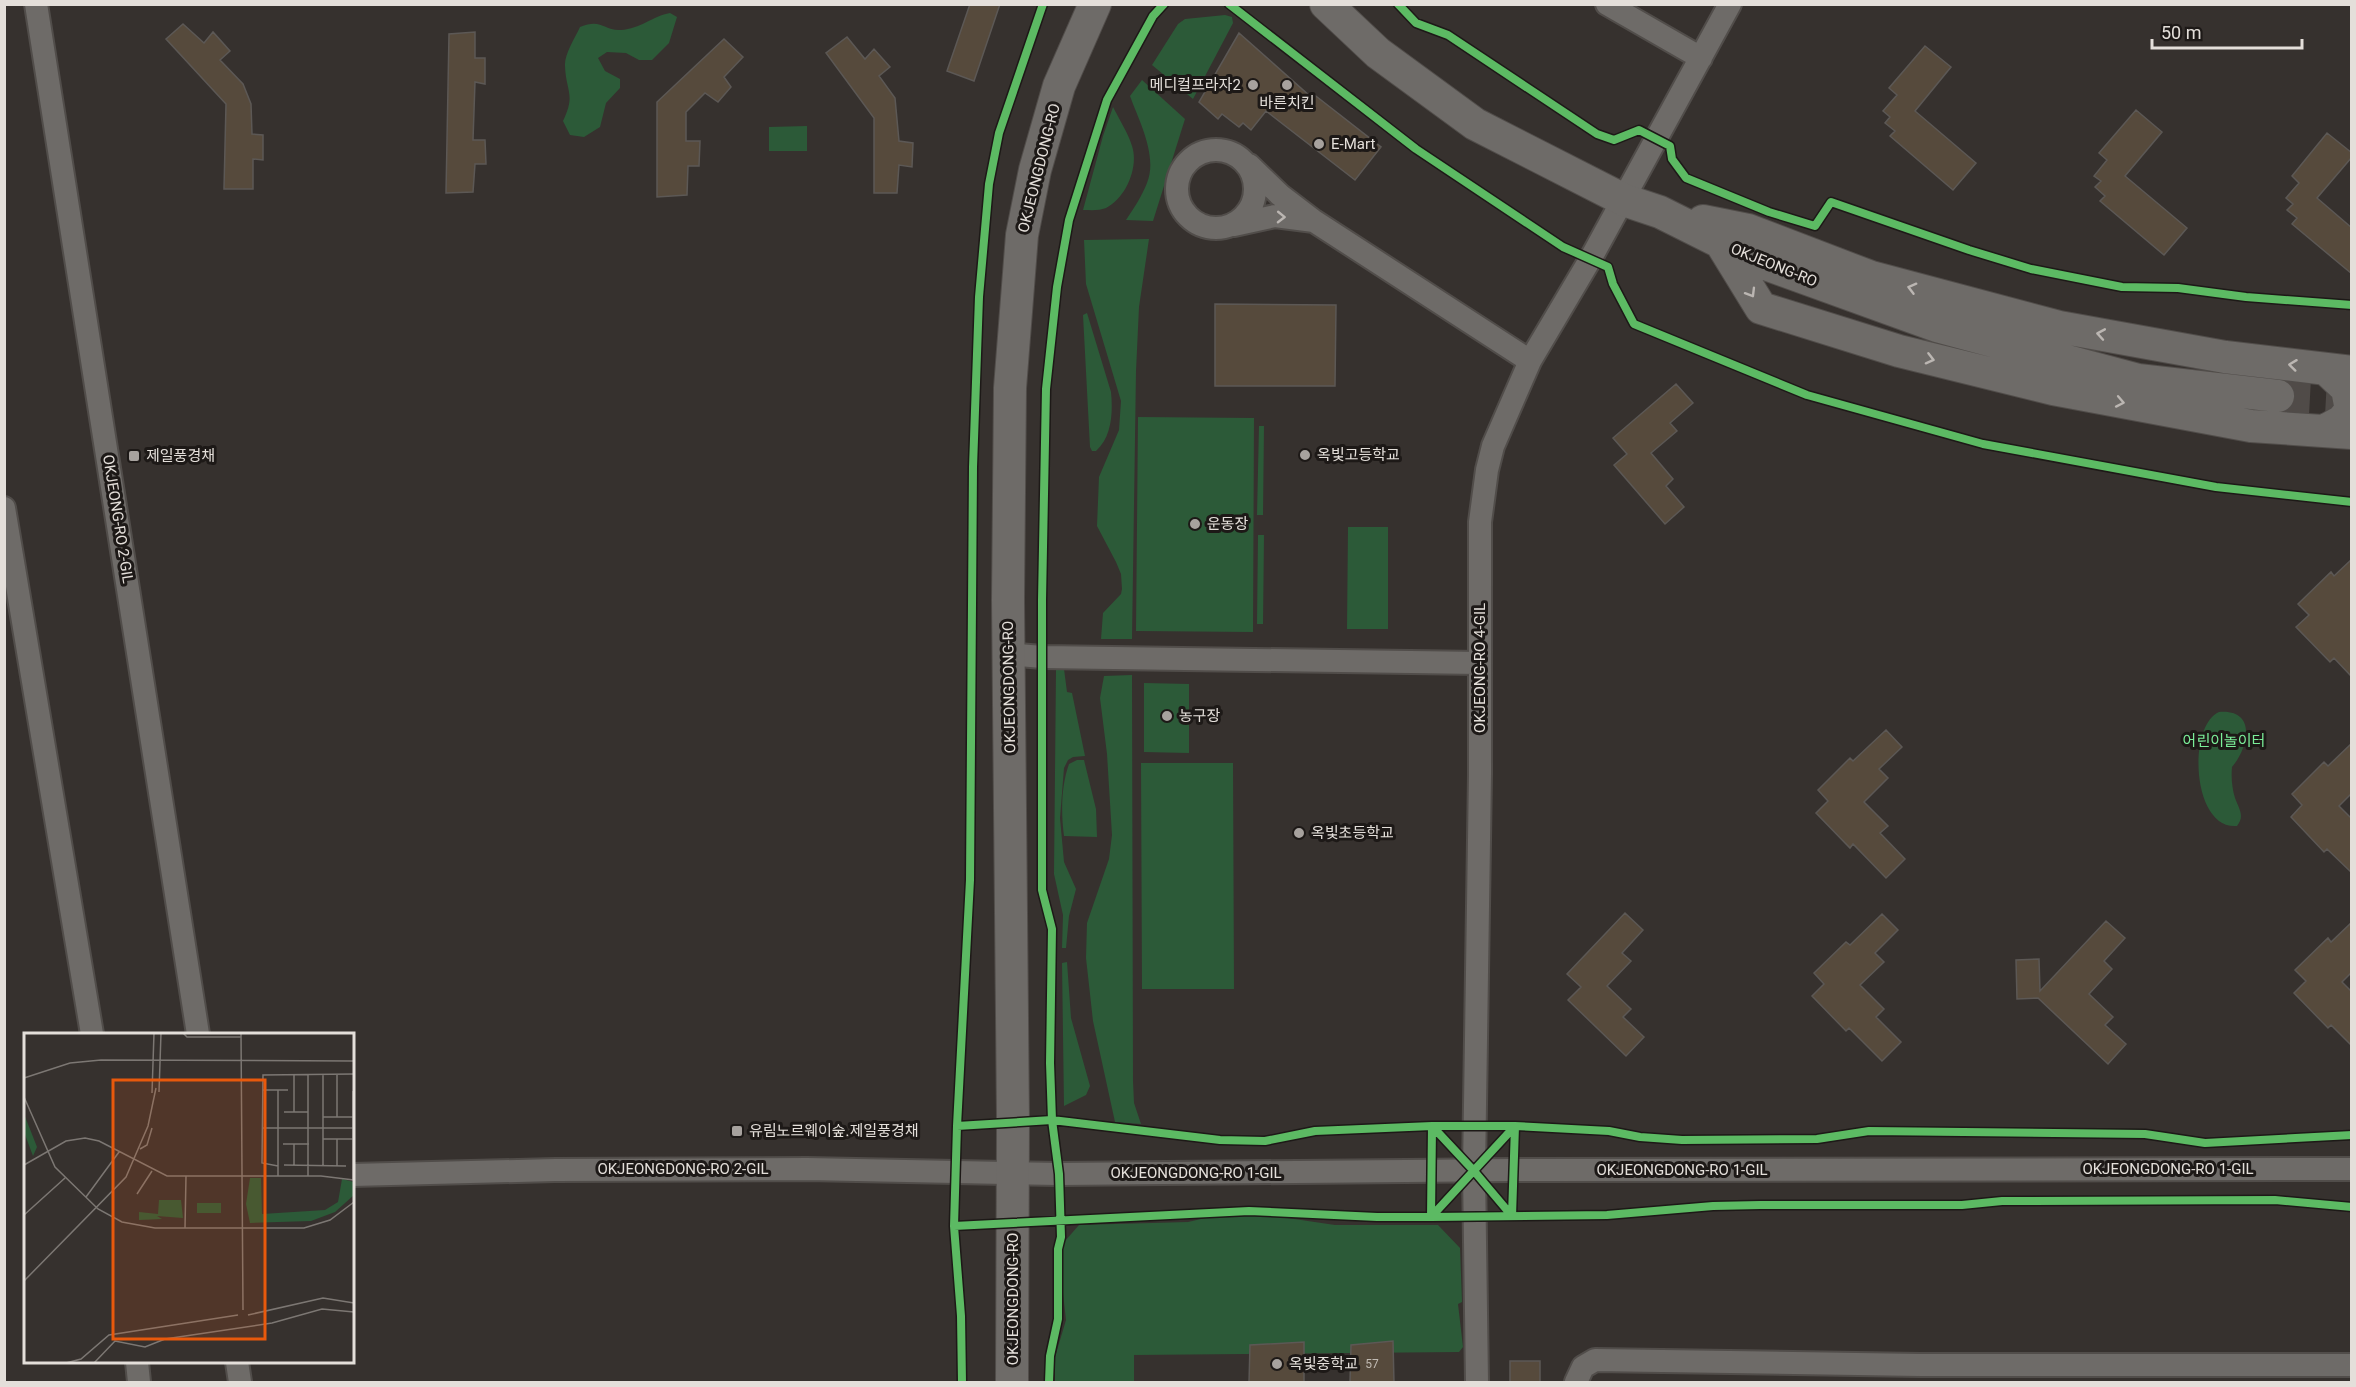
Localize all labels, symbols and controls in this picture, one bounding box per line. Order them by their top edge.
scale bar [2152,12,2302,50]
text: 50 m [2161,22,2201,43]
place label: 메디컬프라자2 [1150,76,1241,94]
marker: 메디컬프라자2 [1246,78,1260,92]
marker: 바른치킨 [1280,78,1294,92]
place label: 바른치킨 [1259,94,1315,112]
street label: OKJEONGDONG-RO [1014,102,1064,234]
place label: E-Mart [1331,135,1375,153]
marker: E-Mart [1312,137,1326,151]
one-way arrow [1277,211,1286,223]
street label: OKJEONG-RO [1728,240,1820,290]
one-way arrow [1907,283,1917,295]
one-way arrow [1744,287,1756,297]
one-way arrow [2096,329,2106,341]
one-way arrow [1925,351,1935,364]
one-way arrow [2289,359,2298,372]
one-way arrow [2115,395,2125,408]
place label: 옥빛고등학교 [1317,446,1400,464]
place label: 제일풍경채 [146,447,215,465]
marker: 옥빛고등학교 [1298,448,1312,462]
marker: 제일풍경채 [127,449,141,463]
street label: OKJEONG-RO 2-GIL [99,453,137,585]
place label: 운동장 [1207,515,1249,533]
marker: 운동장 [1188,517,1202,531]
street label: OKJEONG-RO 4-GIL [1471,603,1489,733]
street label: OKJEONGDONG-RO [999,621,1019,753]
place label: 농구장 [1179,707,1221,725]
marker: 농구장 [1160,709,1174,723]
park label: 어린이놀이터 [2183,732,2265,750]
place label: 옥빛초등학교 [1311,824,1394,842]
marker: 옥빛초등학교 [1292,826,1306,840]
inset map [24,1033,354,1363]
place label: 유림노르웨이숲.제일풍경채 [749,1122,919,1140]
marker: 유림노르웨이숲.제일풍경채 [730,1124,744,1138]
street label: OKJEONGDONG-RO 2-GIL [597,1160,769,1178]
street label: OKJEONGDONG-RO 1-GIL [2082,1160,2254,1178]
street label: OKJEONGDONG-RO 1-GIL [1596,1161,1768,1179]
street label: OKJEONGDONG-RO 1-GIL [1110,1164,1282,1182]
street label: OKJEONGDONG-RO [1004,1233,1022,1365]
place label: 옥빛중학교 [1289,1355,1358,1373]
marker: 옥빛중학교 [1270,1357,1284,1371]
house number: 57 [1365,1357,1379,1371]

